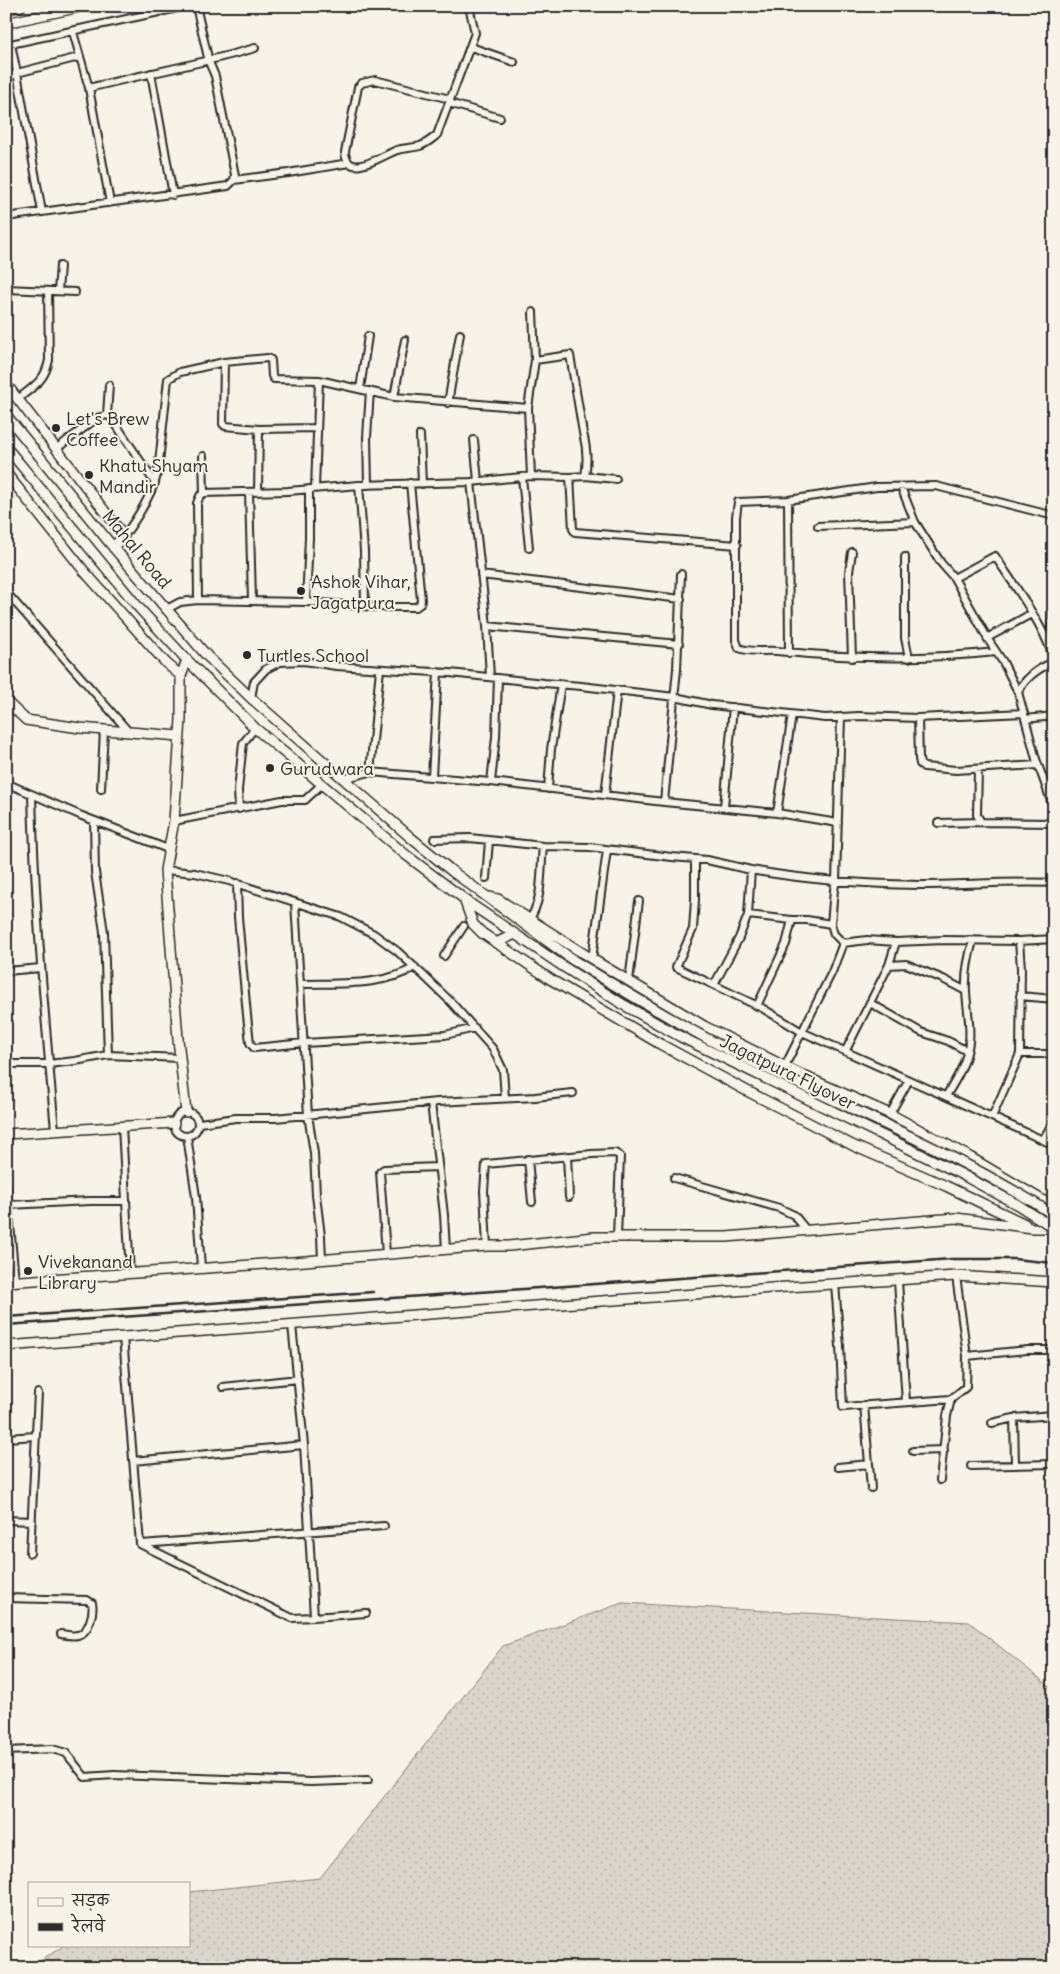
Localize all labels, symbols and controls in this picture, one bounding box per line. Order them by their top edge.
place label: Let's Brew Coffee [66,407,149,451]
marker: Let's Brew Coffee [50,422,62,434]
place label: Khatu Shyam Mandir [99,454,208,498]
marker: Khatu Shyam Mandir [83,469,95,481]
street label: Mahal Road [97,505,177,593]
place label: Ashok Vihar, Jagatpura [311,570,411,614]
marker: Ashok Vihar, Jagatpura [295,585,307,597]
place label: Turtles School [257,644,369,667]
marker: Turtles School [241,649,253,661]
place label: Gurudwara [280,757,374,780]
marker: Gurudwara [264,762,276,774]
street label: Jagatpura Flyover [716,1029,860,1115]
place label: Vivekanand Library [38,1250,133,1294]
marker: Vivekanand Library [22,1265,34,1277]
legend [28,1882,190,1946]
text: सड़क [71,1891,110,1911]
text: रेलवे [70,1913,106,1936]

